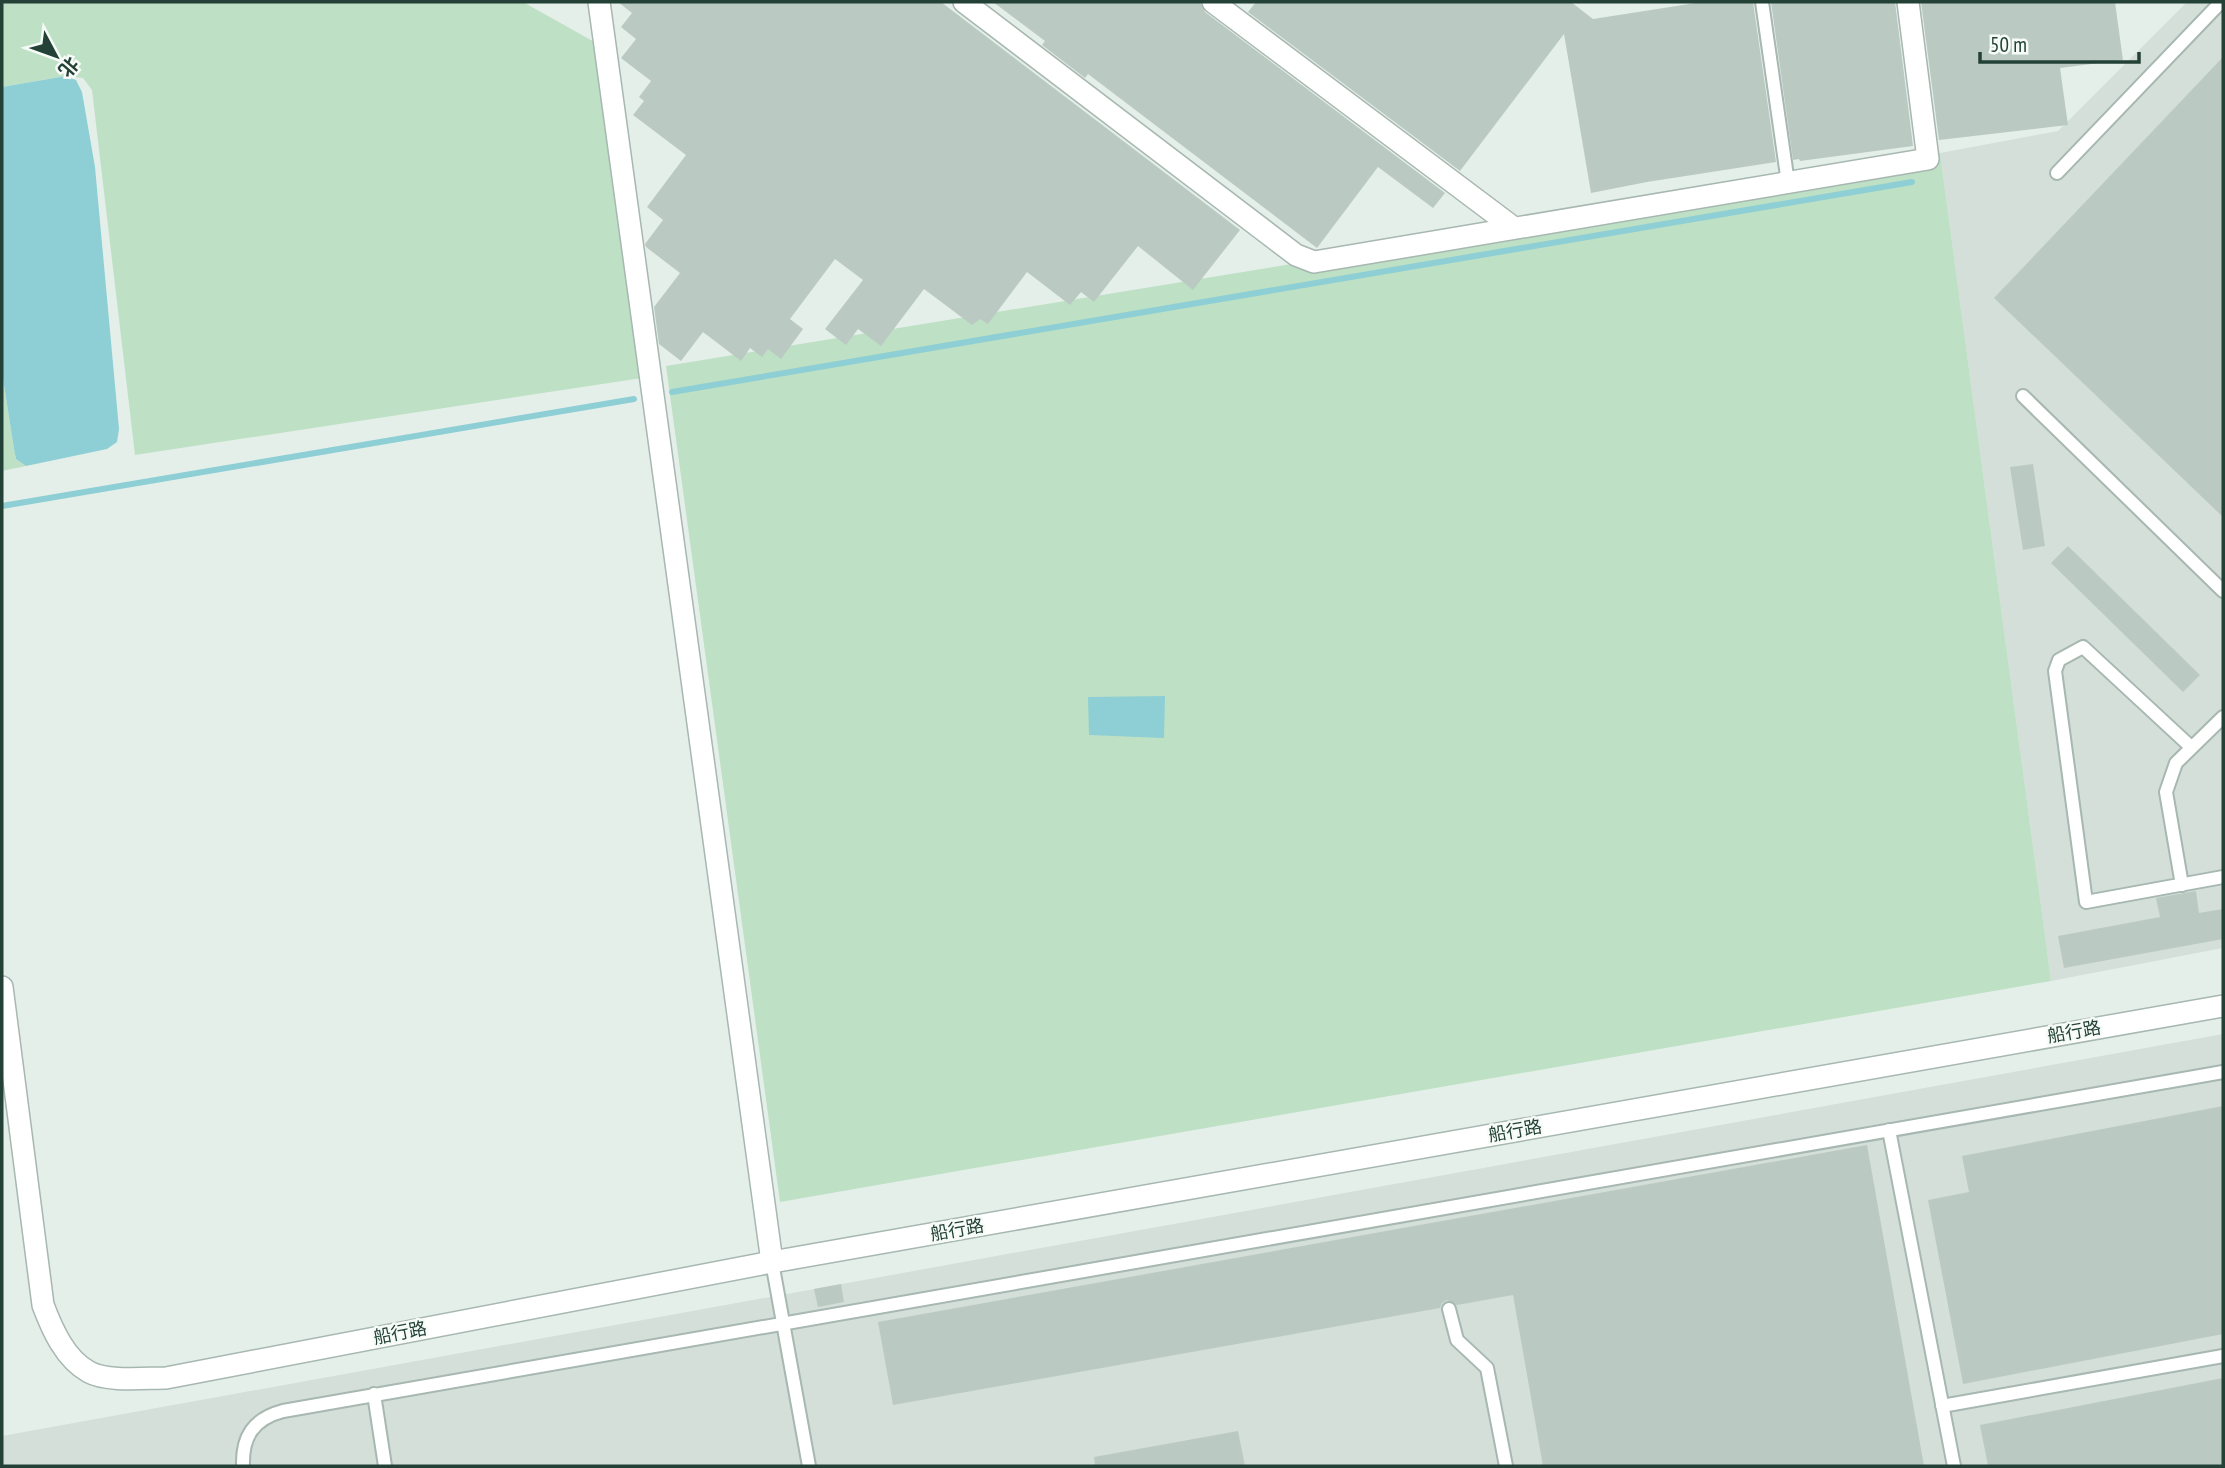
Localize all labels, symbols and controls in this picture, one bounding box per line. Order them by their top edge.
north arrow [21,21,91,91]
scale bar [1980,21,2139,65]
text: 50 m [1990,31,2027,58]
text: 北 [54,52,84,82]
street label: 船行路 [2045,1015,2102,1048]
street label: 船行路 [1486,1114,1543,1147]
street label: 船行路 [928,1213,985,1246]
street label: 船行路 [371,1316,429,1349]

